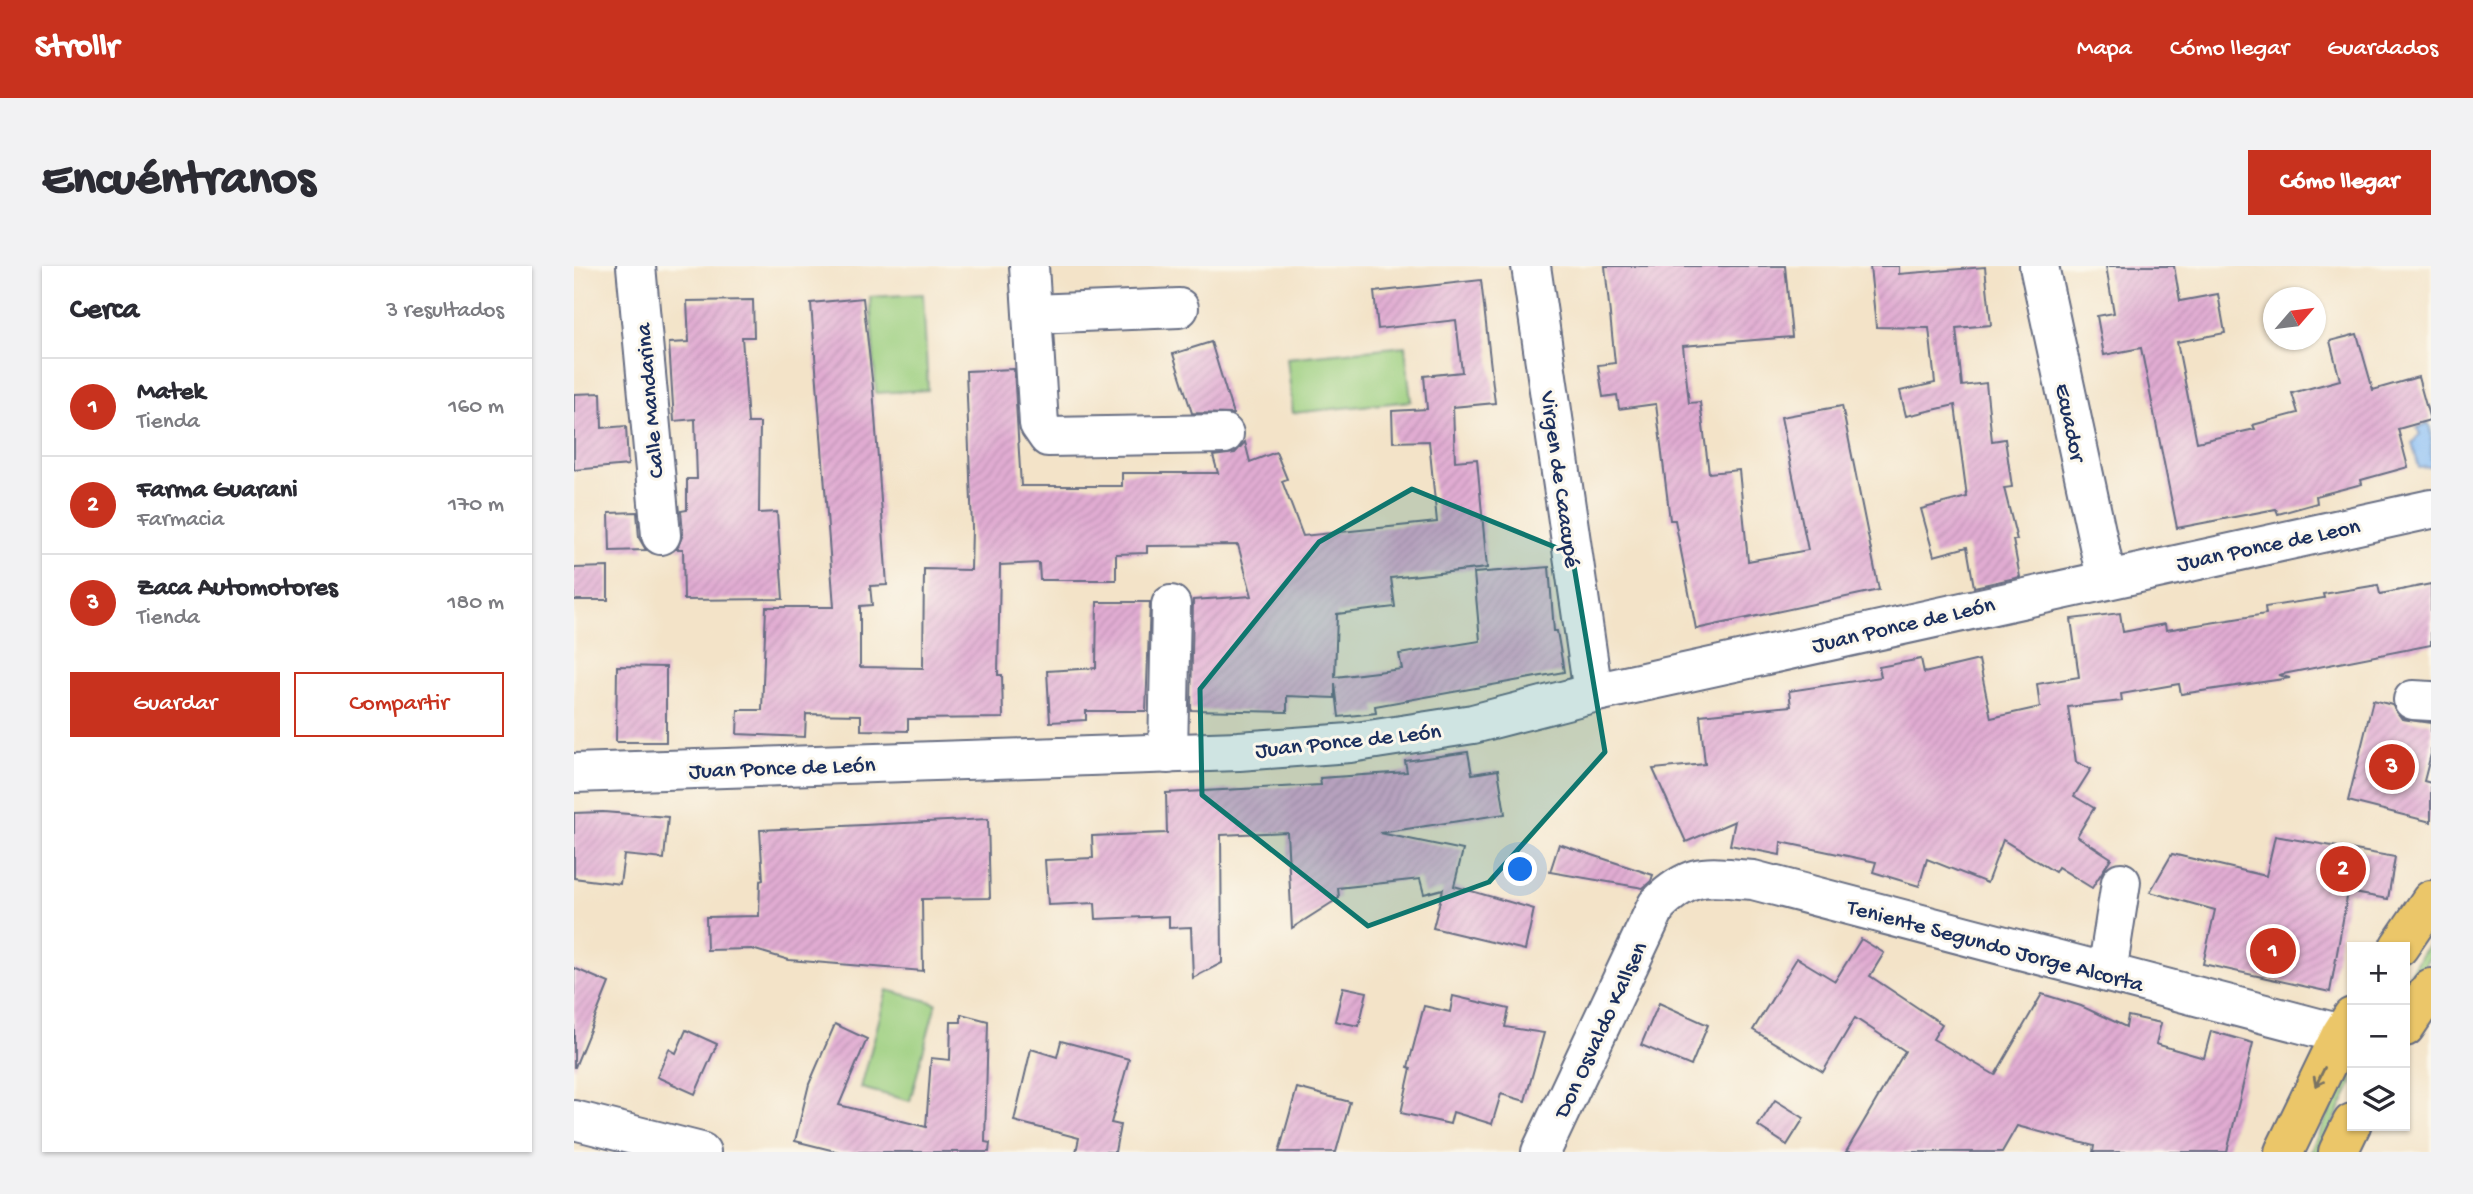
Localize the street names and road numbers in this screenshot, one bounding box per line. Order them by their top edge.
street label: Calle Mandarina [631,321,672,479]
street label: Ecuador [2047,381,2090,466]
street label: Virgen de Caacupé [1533,389,1584,571]
street label: Juan Ponce de Leon [2175,514,2363,579]
street label: Juan Ponce de León [1810,592,1998,661]
street label: Juan Ponce de León [1254,719,1443,766]
street label: Juan Ponce de León [688,753,876,786]
street label: Teniente Segundo Jorge Alcorta [1842,894,2147,1000]
street label: Don Osvaldo Kallsen [1549,938,1655,1125]

